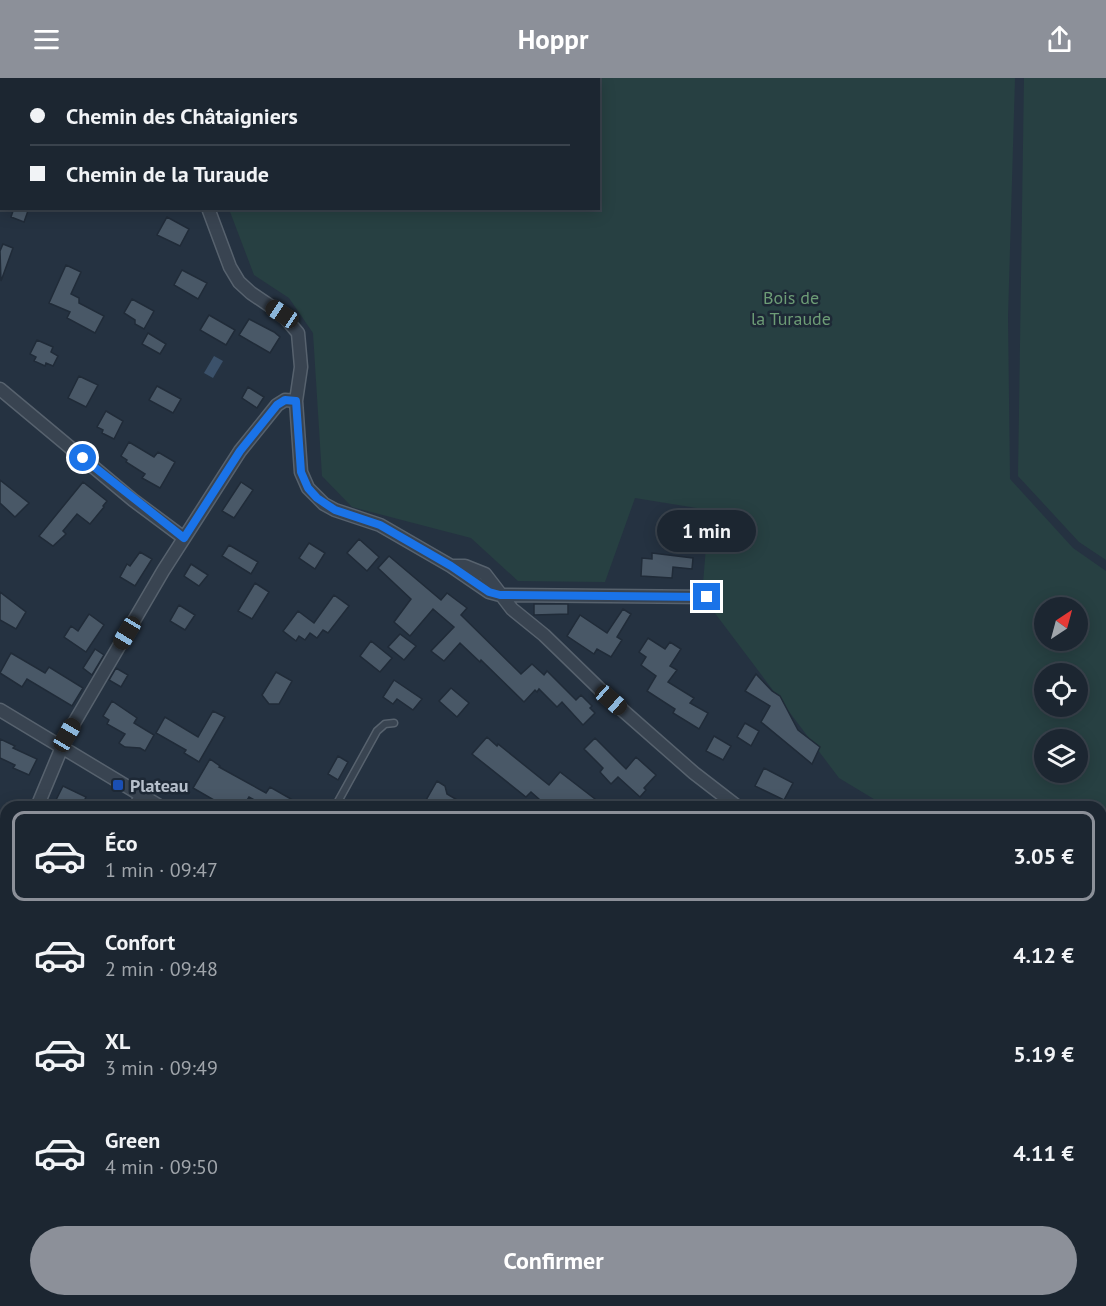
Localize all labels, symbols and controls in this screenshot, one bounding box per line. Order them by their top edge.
text: Hoppr [518,22,588,56]
icon: menu [30,23,63,56]
icon: share [1043,23,1076,56]
text: Chemin des Châtaigniers [66,102,298,130]
text: Chemin de la Turaude [66,160,269,188]
park label: Bois de la Turaude [751,286,831,330]
car [262,296,302,332]
route start [69,444,96,471]
callout: 1 min [658,510,756,552]
text: 1 min [682,518,731,544]
route end [693,583,720,610]
north arrow [1034,597,1088,651]
map controls [1034,597,1088,783]
car [110,613,144,653]
button: locate [1034,663,1088,717]
car [592,681,630,719]
car [50,715,84,755]
button: layers [1034,729,1088,783]
place label: Plateau [130,774,188,797]
marker: Plateau [111,778,125,792]
icon: car [33,829,87,883]
text: Éco [105,829,137,857]
text: 3.05 € [1013,842,1074,870]
text: 1 min · 09:47 [105,857,218,883]
icon: car [33,928,87,982]
text: Confort [105,928,175,956]
text: 4.12 € [1013,941,1074,969]
text: 2 min · 09:48 [105,956,218,982]
icon: car [33,1027,87,1081]
text: XL [105,1027,130,1055]
text: 5.19 € [1013,1040,1074,1068]
text: 3 min · 09:49 [105,1055,218,1081]
icon: car [33,1126,87,1180]
text: Green [105,1126,160,1154]
text: 4.11 € [1013,1139,1074,1167]
text: 4 min · 09:50 [105,1154,218,1180]
button: Confirmer [30,1226,1077,1295]

